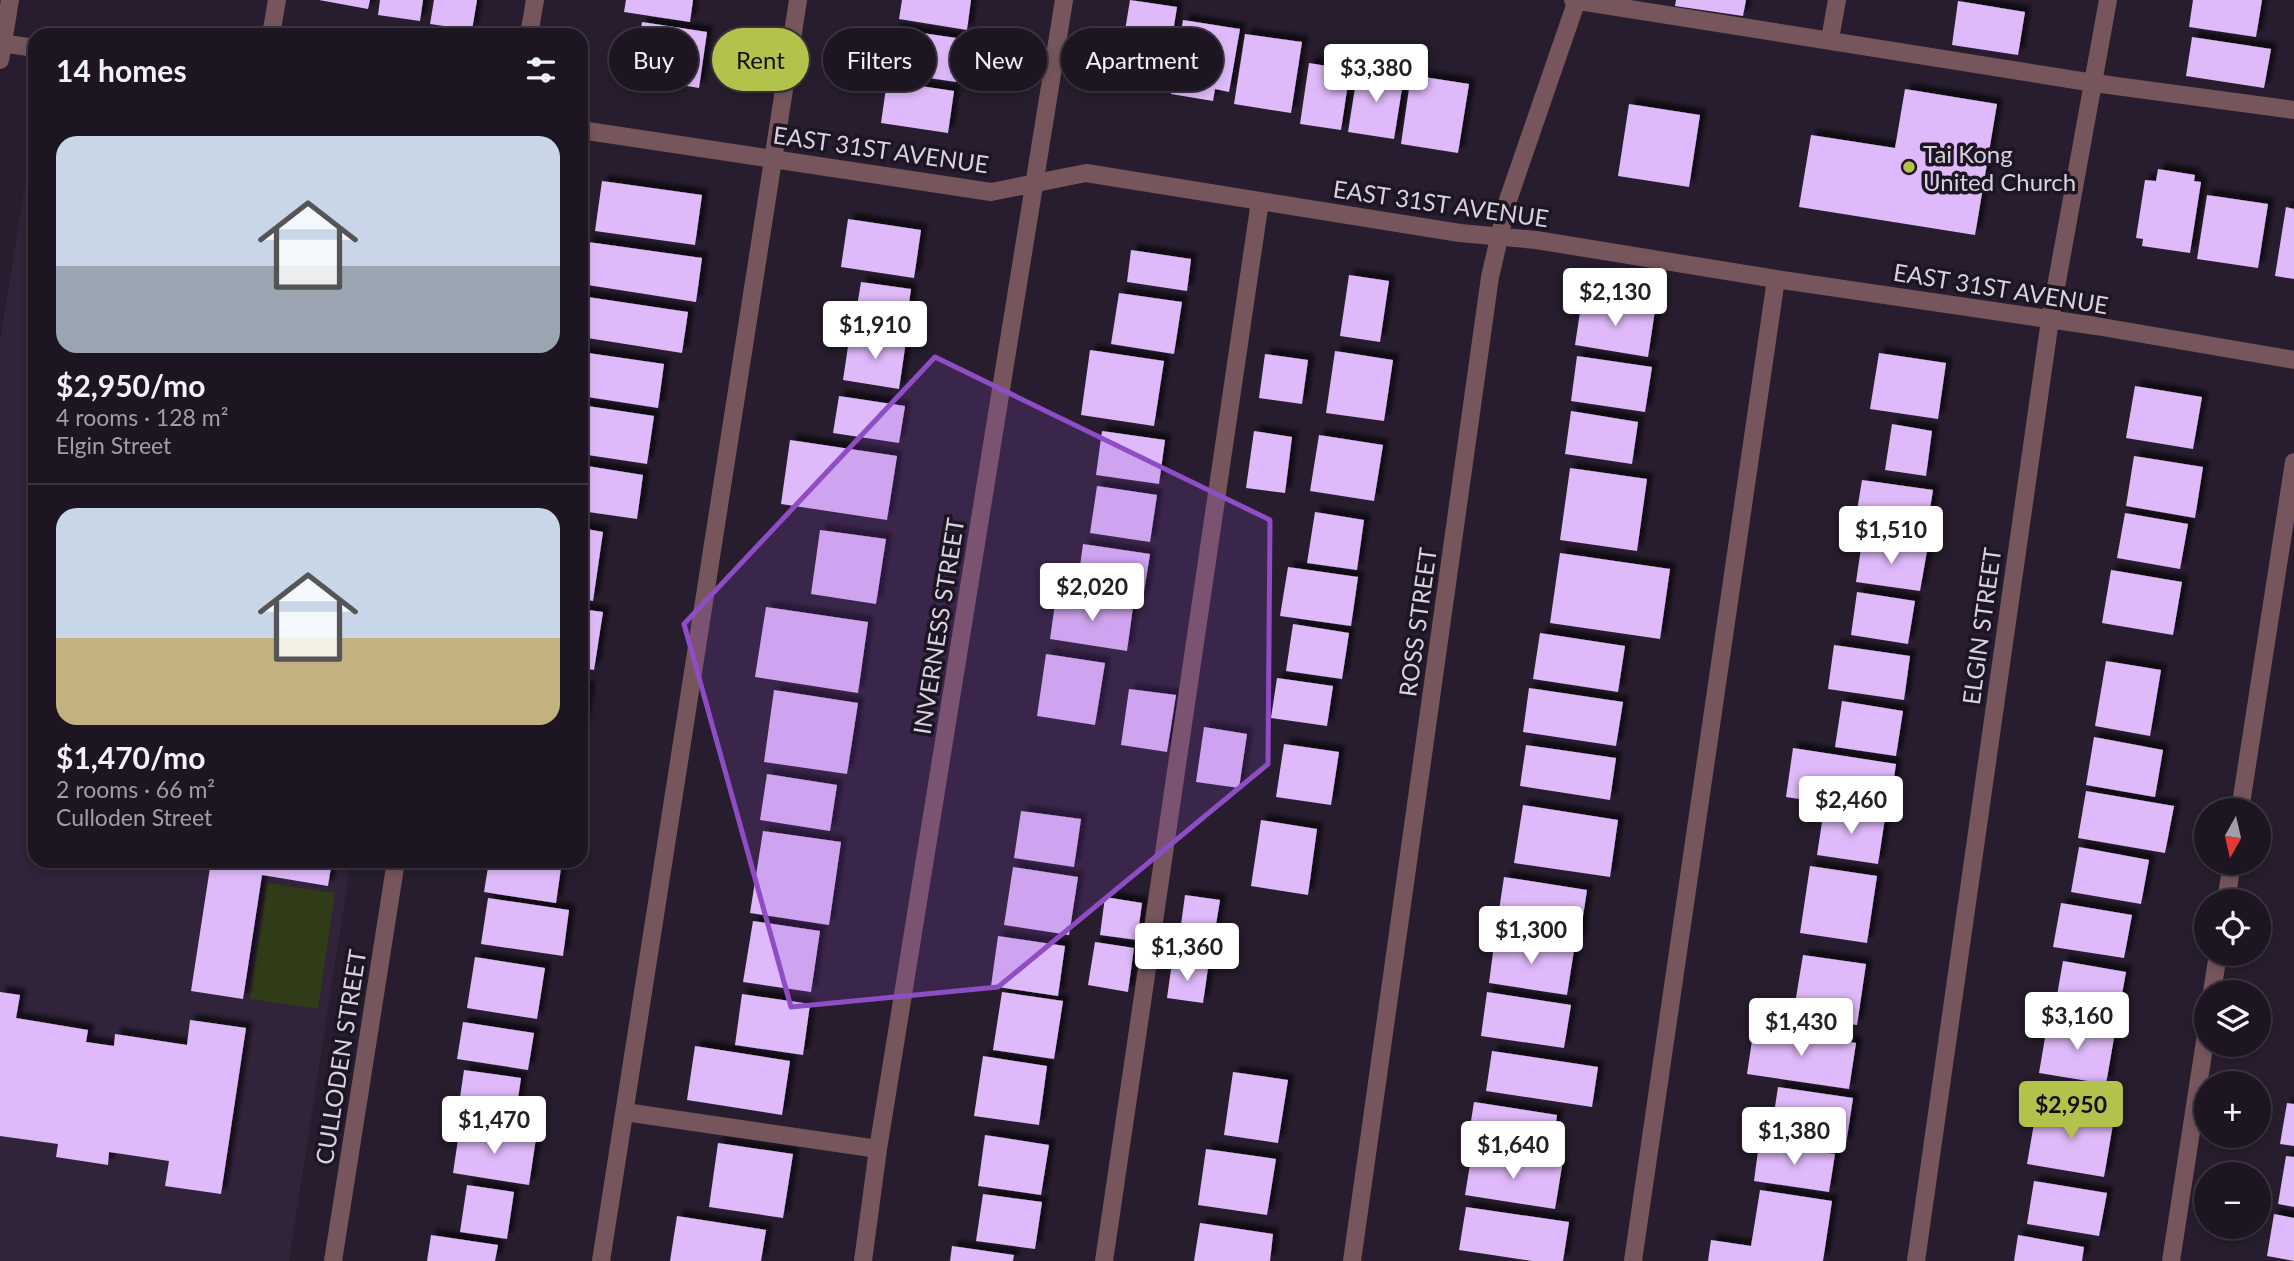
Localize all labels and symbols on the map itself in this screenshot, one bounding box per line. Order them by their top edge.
pin: $3,380 [1319,44,1433,104]
street label: EAST 31ST AVENUE [771,120,991,178]
place label: Tai Kong United Church [1923,139,2076,196]
marker: Tai Kong United Church [1901,159,1917,175]
street label: EAST 31ST AVENUE [1331,174,1551,232]
street label: EAST 31ST AVENUE [1891,257,2111,319]
pin: $2,130 [1558,268,1672,328]
pin: $1,910 [818,302,932,361]
pin: $1,510 [1834,506,1948,566]
street label: INVERNESS STREET [907,516,969,736]
street label: ROSS STREET [1392,546,1442,698]
street label: ELGIN STREET [1956,546,2006,706]
pin: $2,020 [1035,564,1149,623]
pin: $2,460 [1794,776,1908,836]
north arrow [2194,798,2272,875]
pin: $1,300 [1474,906,1588,966]
pin: $1,360 [1130,923,1244,983]
street label: CULLODEN STREET [309,947,371,1167]
pin: $3,160 [2020,992,2134,1052]
pin: $1,430 [1744,998,1858,1058]
pin: $2,950 [2014,1082,2128,1141]
pin: $1,470 [437,1096,551,1156]
pin: $1,380 [1737,1108,1851,1167]
pin: $1,640 [1456,1122,1570,1181]

